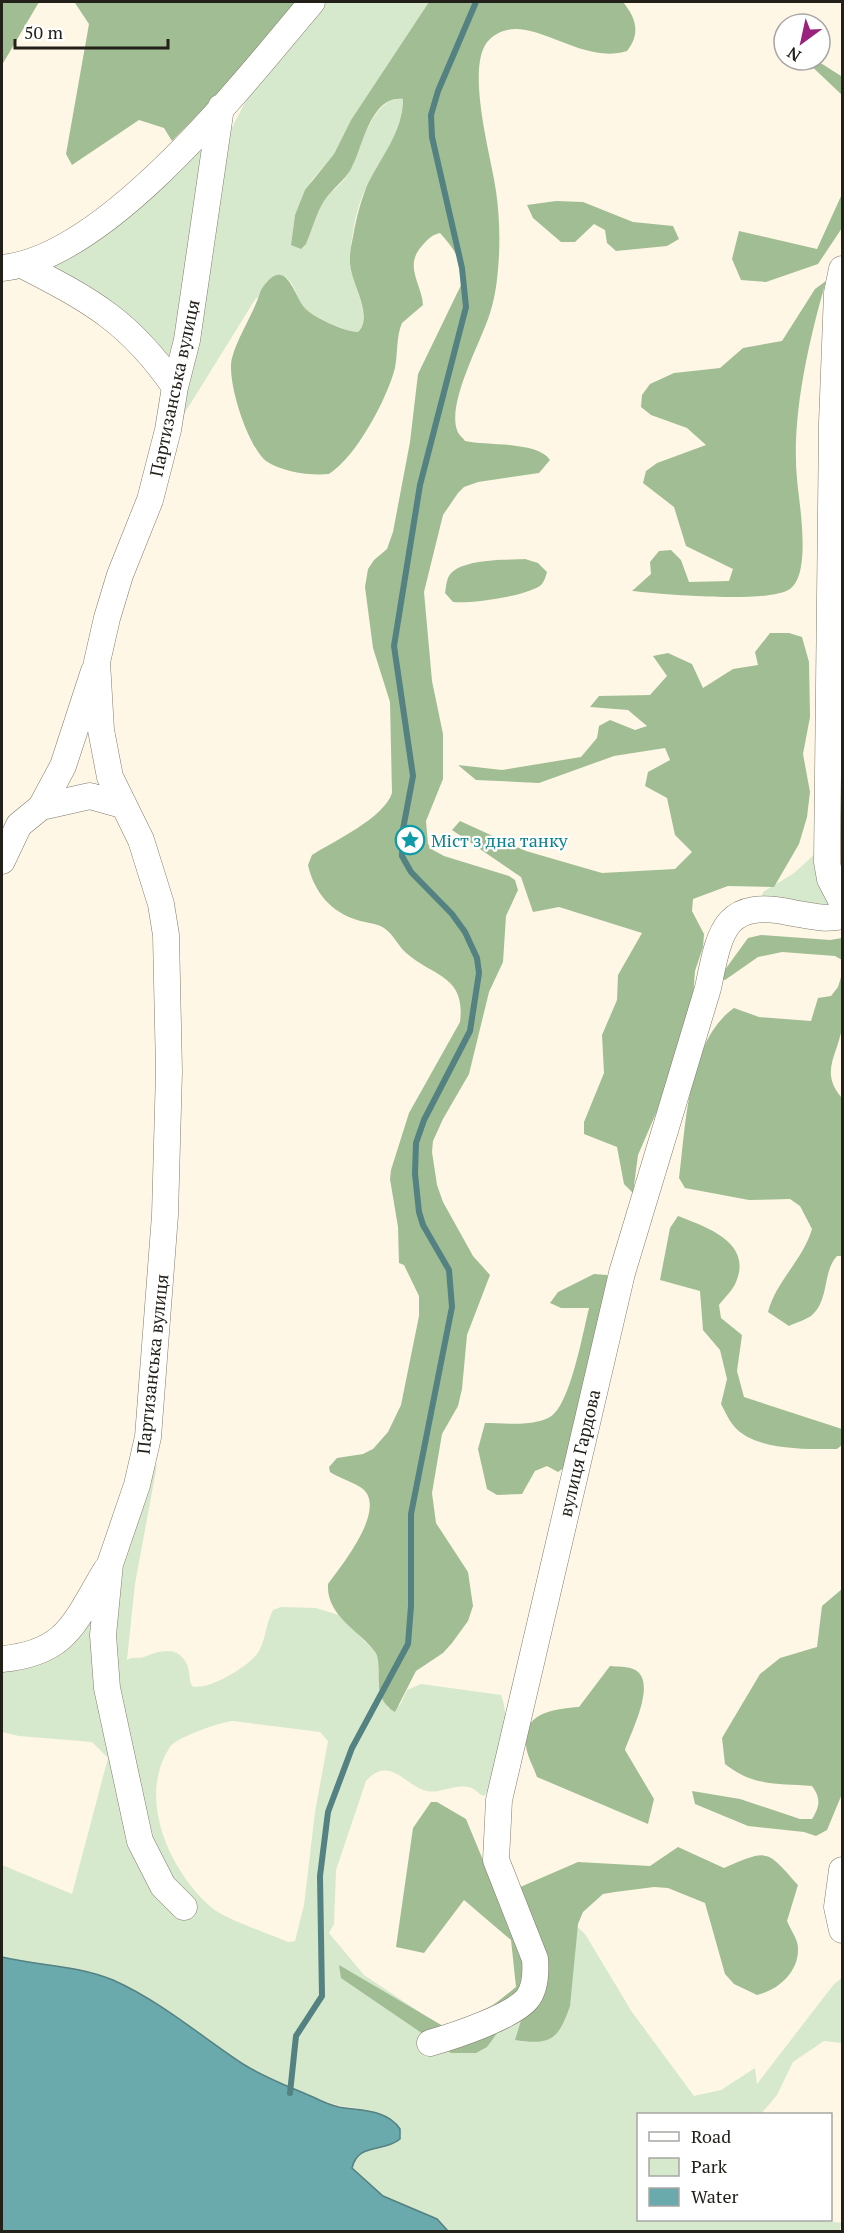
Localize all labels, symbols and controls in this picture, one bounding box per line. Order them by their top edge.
scale bar [15,12,168,50]
north arrow [772,12,832,72]
text: 50 m [24,20,64,44]
text: N [783,42,805,67]
street label: Партизанська вулиця [143,297,205,479]
place icon: Міст з дна танку [394,824,426,856]
place label: Міст з дна танку [431,828,569,852]
street label: Партизанська вулиця [131,1273,173,1455]
street label: вулиця Гардова [553,1387,605,1519]
legend [637,2113,832,2221]
text: Road [691,2124,731,2148]
text: Park [691,2154,728,2178]
text: Water [691,2184,738,2208]

